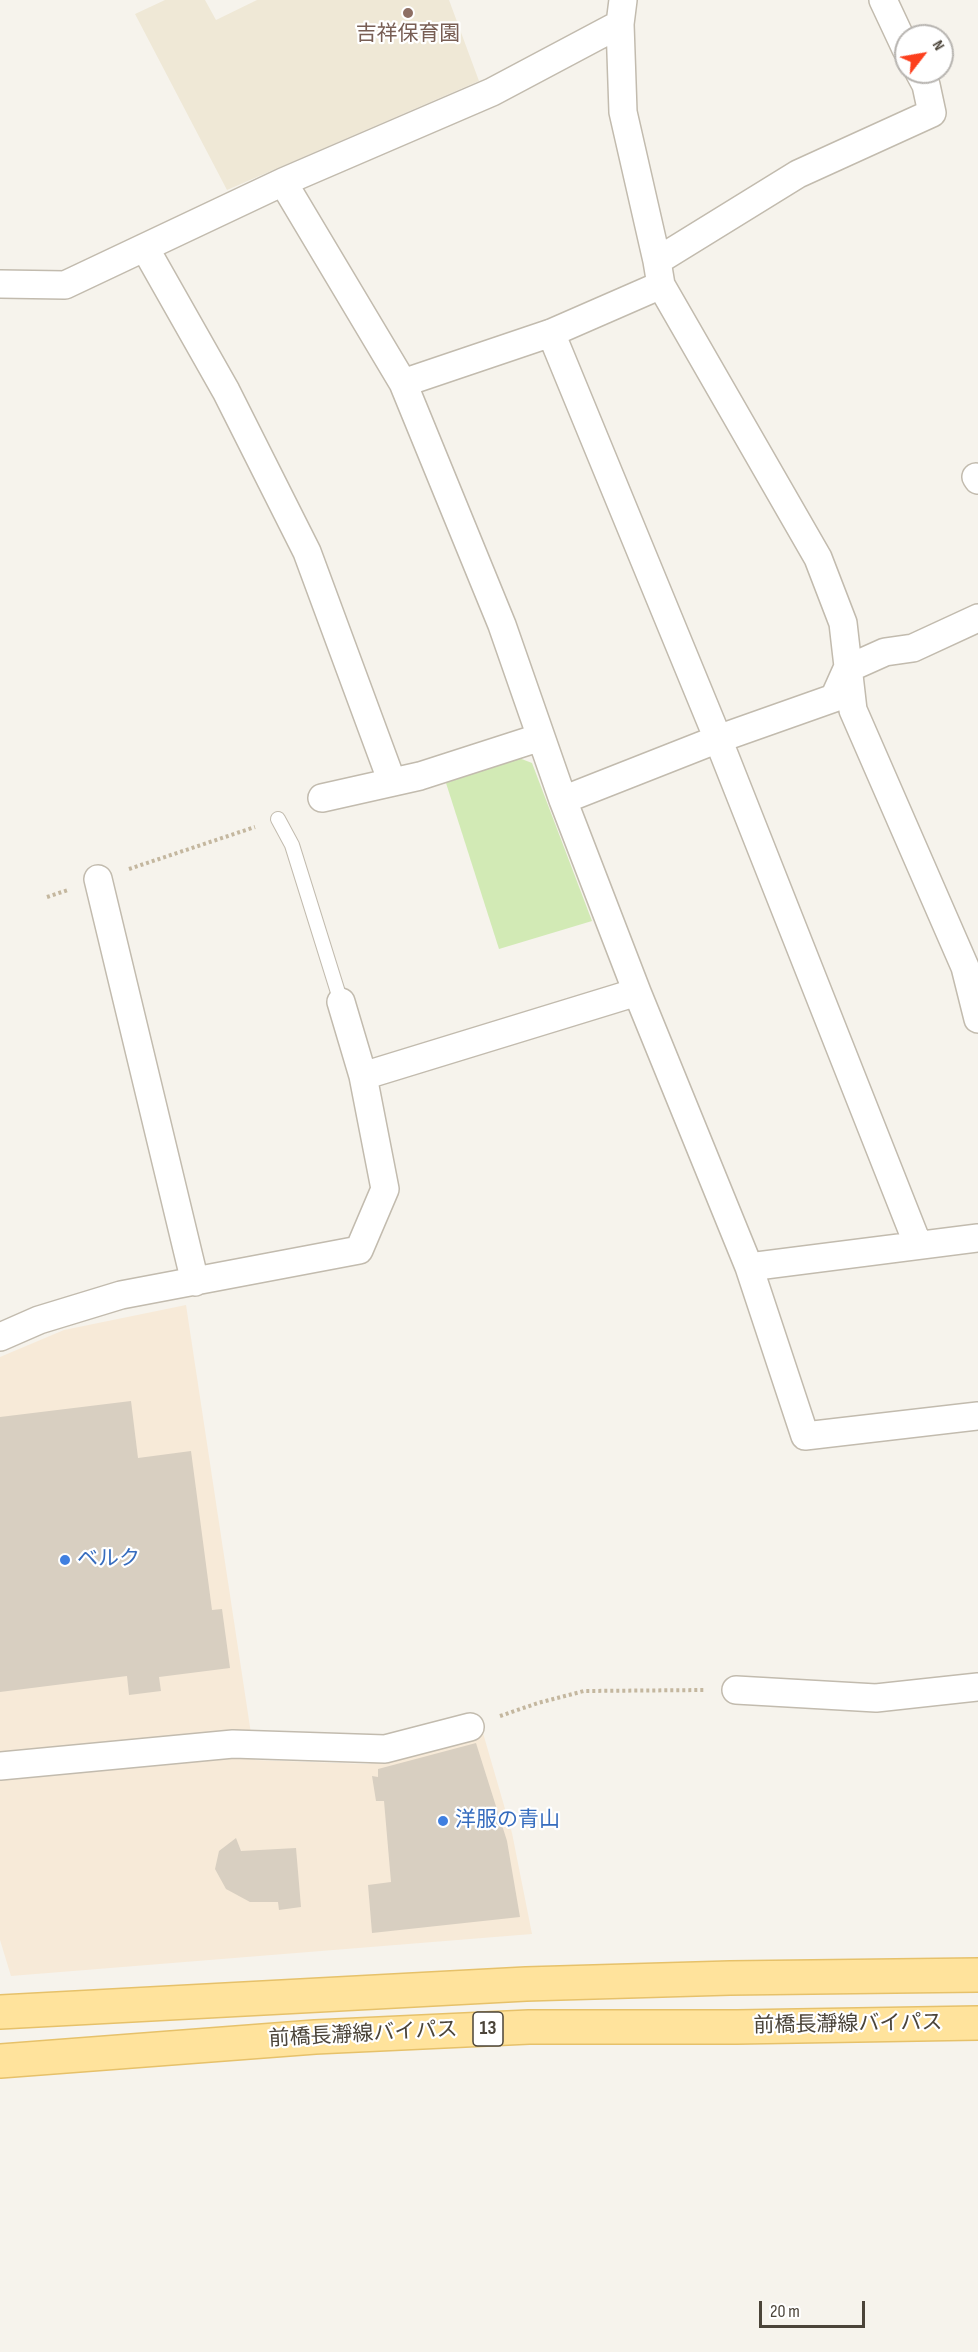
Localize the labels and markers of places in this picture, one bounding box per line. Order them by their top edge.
marker: 吉祥保育園 [401,6,415,20]
place label: 吉祥保育園 [356,22,460,48]
place label: ベルク [77,1547,140,1573]
marker: ベルク [58,1553,72,1567]
place label: 洋服の青山 [455,1808,560,1834]
marker: 洋服の青山 [436,1814,450,1828]

